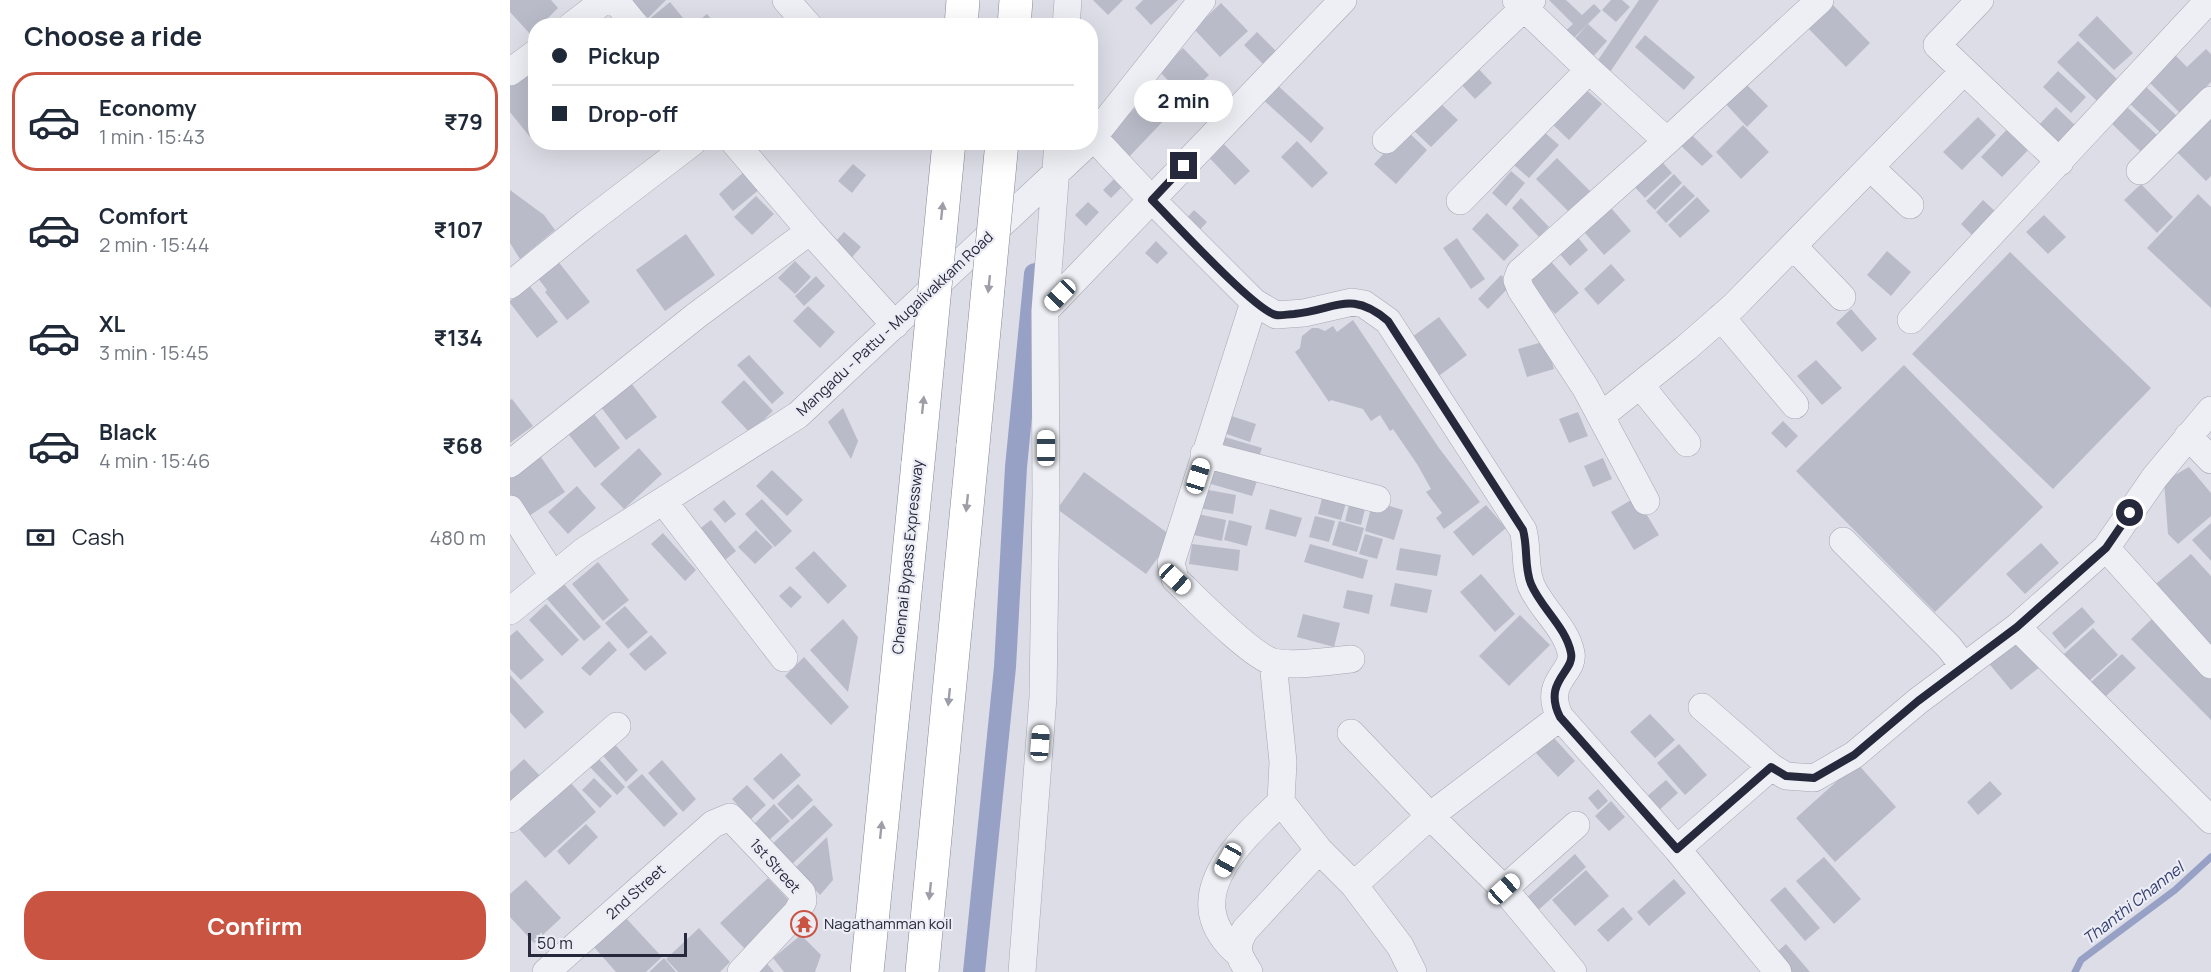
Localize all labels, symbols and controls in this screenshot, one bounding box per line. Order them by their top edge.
text: Choose a ride [24,17,202,54]
text: Pickup [588,41,660,71]
callout: 2 min [1134,79,1234,121]
text: 2 min [1157,87,1210,114]
text: Economy [99,93,197,123]
icon: car [27,95,81,149]
text: Drop-off [588,99,678,129]
text: ₹79 [444,107,483,137]
text: 1 min · 15:43 [99,123,205,150]
route end [1170,152,1197,179]
text: Comfort [99,201,188,231]
one-way arrow [937,201,947,220]
icon: car [27,203,81,257]
text: ₹107 [434,215,483,245]
street label: Mangadu - Pattu - Mugalivakkam Road [792,227,998,421]
text: 2 min · 15:44 [99,231,210,258]
one-way arrow [984,275,994,294]
car [1041,276,1079,314]
text: XL [99,309,125,339]
icon: car [27,311,81,365]
text: ₹134 [434,323,483,353]
text: 3 min · 15:45 [99,339,209,366]
one-way arrow [918,395,928,414]
text: Black [99,417,156,447]
icon: car [27,419,81,473]
car [1037,430,1055,466]
text: ₹68 [442,431,483,461]
text: 4 min · 15:46 [99,447,210,474]
car [1184,456,1212,496]
street label: Chennai Bypass Expressway [887,459,928,655]
one-way arrow [962,493,972,512]
route start [2116,499,2143,526]
icon: cash [24,521,57,554]
text: Cash [72,522,125,552]
text: 480 m [429,524,486,551]
car [1156,560,1194,598]
one-way arrow [944,687,954,706]
car [1030,724,1050,762]
one-way arrow [876,821,886,840]
street label: 1st Street [745,834,806,898]
car [1211,840,1245,880]
water label: Thanthi Channel [2078,855,2190,949]
street label: 2nd Street [601,859,670,924]
car [1485,870,1523,908]
one-way arrow [925,882,935,901]
button: Confirm [24,891,486,960]
temple icon: Nagathamman koil [789,909,819,939]
place label: Nagathamman koil [824,913,952,934]
scale bar [528,930,687,958]
text: 50 m [537,932,573,954]

